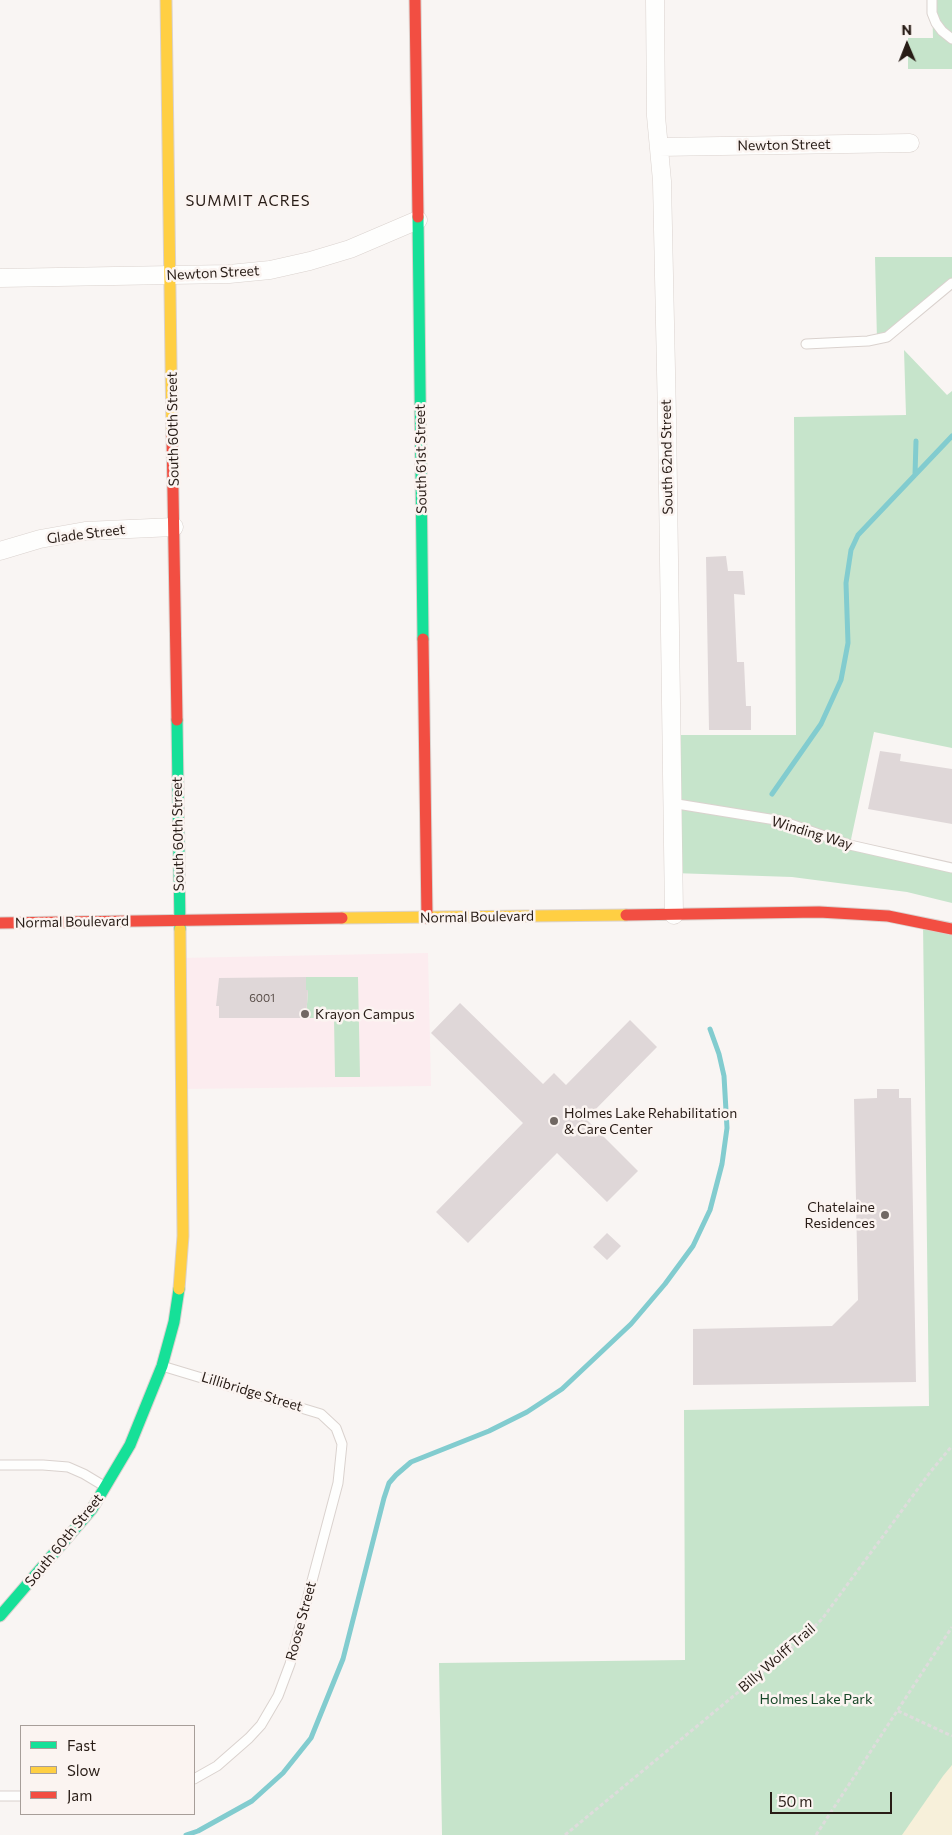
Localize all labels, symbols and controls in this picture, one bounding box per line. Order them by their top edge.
north arrow [882,20,932,70]
text: N [901,21,912,38]
street label: Newton Street [737,136,831,154]
district label: SUMMIT ACRES [184,192,312,210]
street label: Newton Street [166,262,260,284]
street label: South 60th Street [164,372,182,486]
street label: South 62nd Street [658,399,676,515]
street label: South 61st Street [412,404,430,514]
street label: Glade Street [46,521,126,547]
street label: South 60th Street [169,777,187,891]
street label: Winding Way [769,813,855,853]
street label: Normal Boulevard [420,908,534,926]
street label: Normal Boulevard [15,913,129,931]
house number: 6001 [249,991,275,1005]
place label: Krayon Campus [315,1006,415,1022]
marker: Krayon Campus [299,1008,311,1020]
place label: Holmes Lake Rehabilitation & Care Center [564,1105,737,1138]
marker: Holmes Lake Rehabilitation & Care Center [548,1115,560,1127]
place label: Chatelaine Residences [805,1199,875,1232]
marker: Chatelaine Residences [879,1209,891,1221]
street label: Lillibridge Street [199,1369,305,1415]
street label: South 60th Street [21,1490,107,1590]
street label: Roose Street [282,1579,320,1663]
street label: Billy Wolff Trail [735,1620,819,1696]
park label: Holmes Lake Park [759,1691,873,1707]
legend [20,1725,195,1815]
text: Fast [67,1736,96,1754]
text: Slow [67,1761,100,1779]
scale bar [772,1782,894,1814]
text: Jam [67,1786,92,1804]
text: 50 m [778,1792,812,1810]

